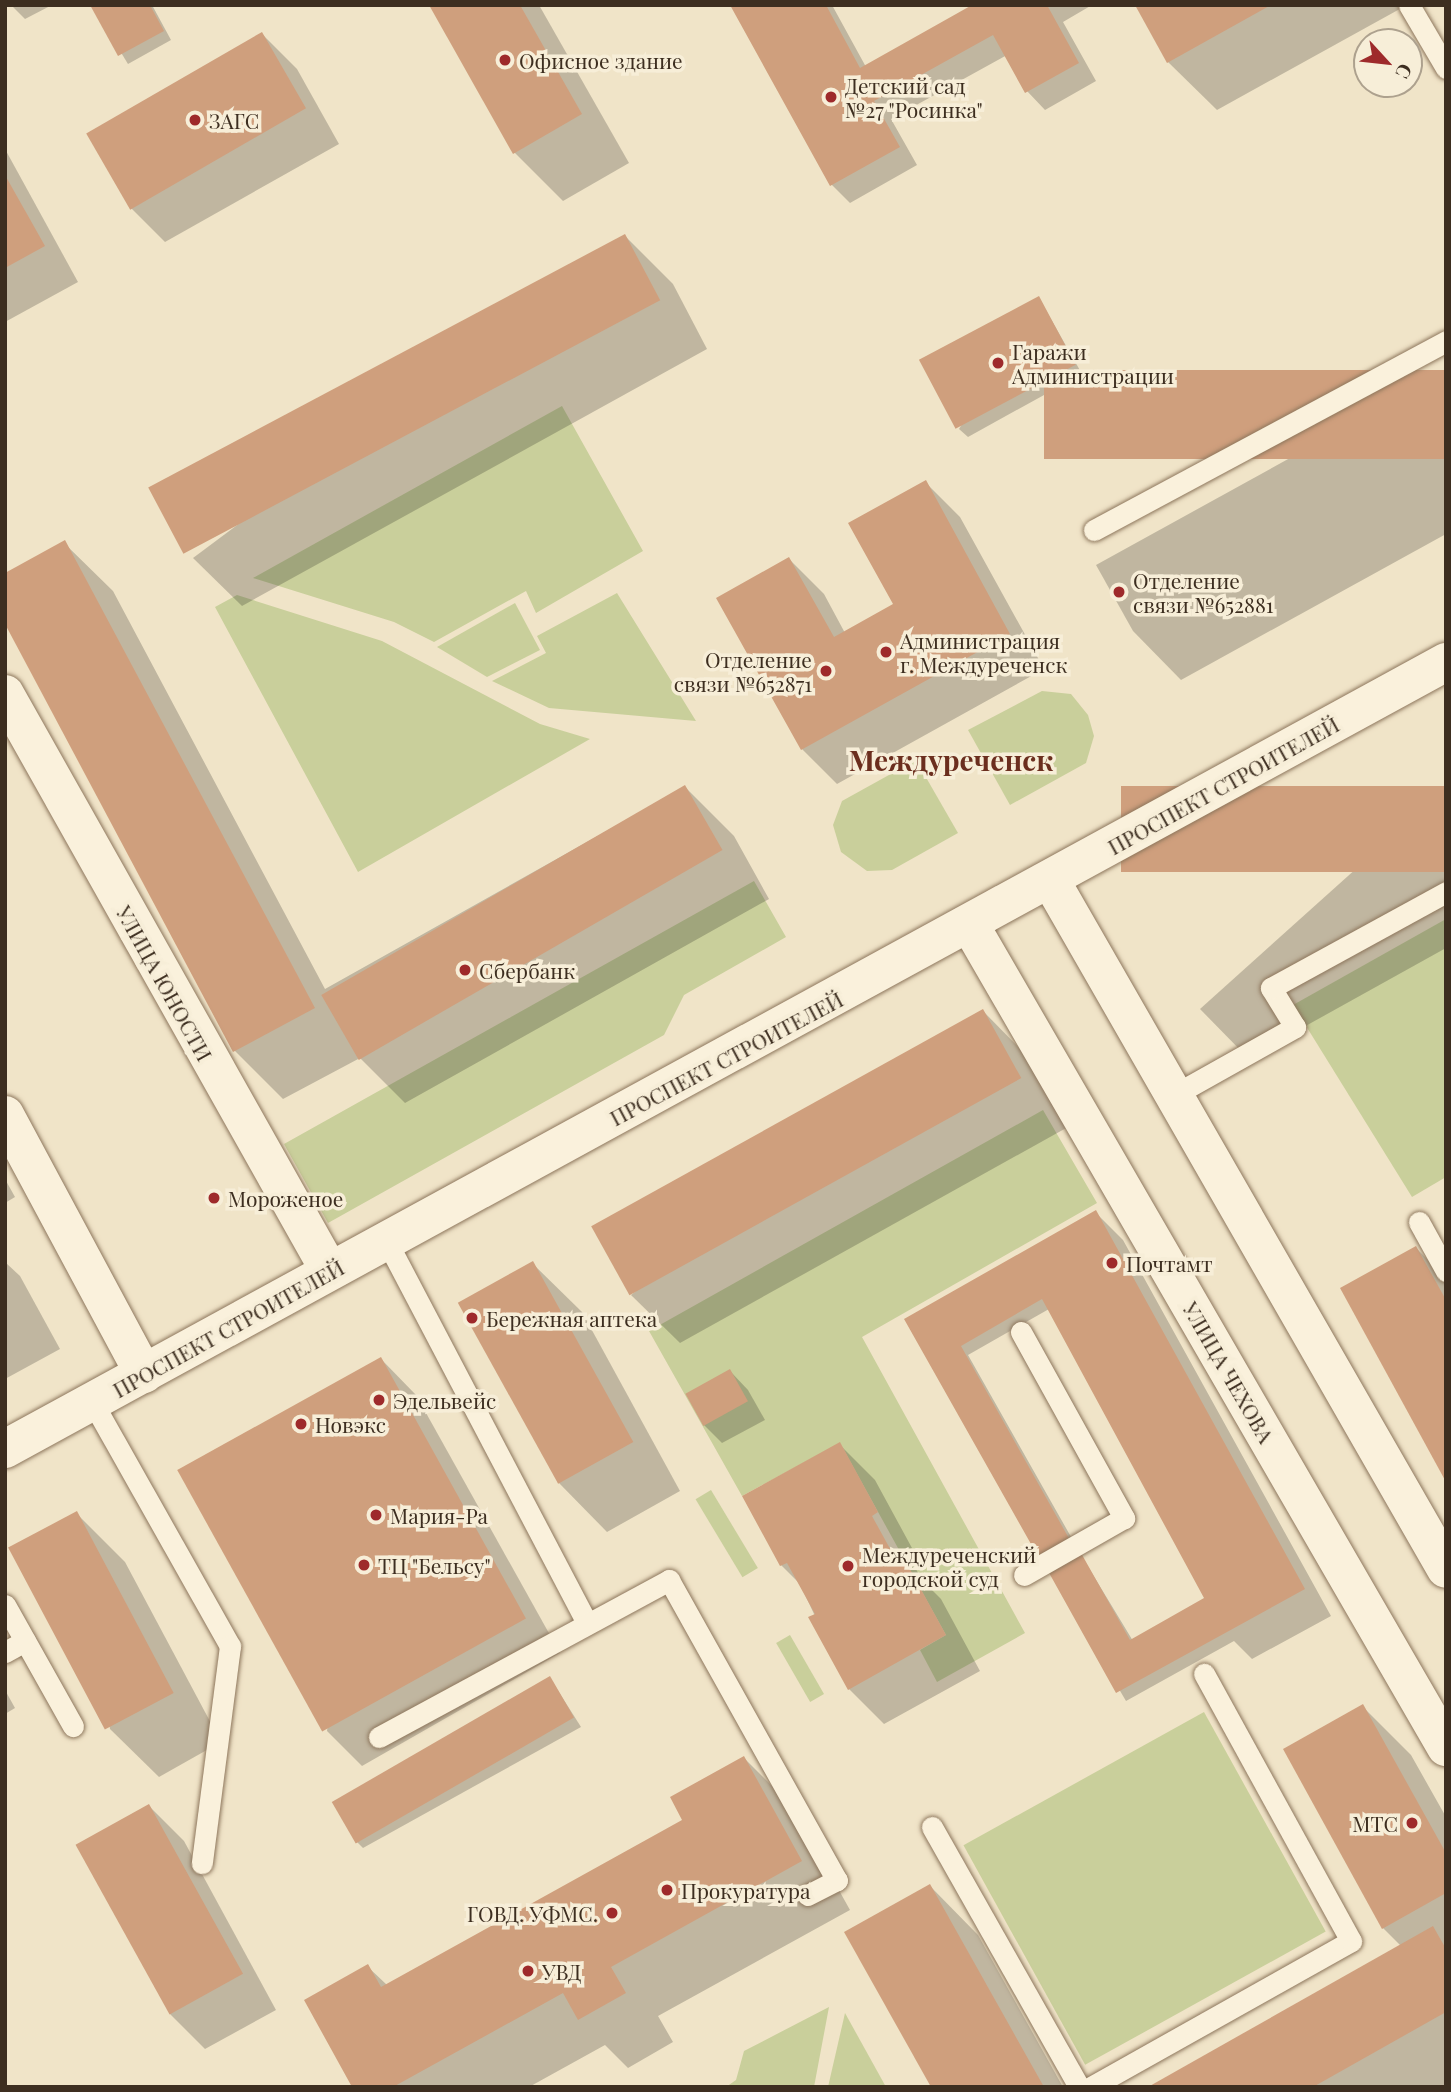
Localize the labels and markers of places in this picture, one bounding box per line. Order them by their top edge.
place label: Офисное здание [519,47,683,73]
marker: Офисное здание [497,52,513,68]
place label: Детский сад №27 "Росинка" [845,72,983,122]
marker: Детский сад №27 "Росинка" [823,89,839,105]
place label: ЗАГС [209,107,259,133]
marker: ЗАГС [187,112,203,128]
place label: Гаражи Администрации [1012,338,1174,388]
marker: Гаражи Администрации [990,355,1006,371]
place label: Отделение связи №652881 [1133,567,1274,617]
marker: Отделение связи №652881 [1111,584,1127,600]
place label: Администрация г. Междуреченск [900,627,1067,677]
marker: Администрация г. Междуреченск [878,644,894,660]
place label: Отделение связи №652871 [674,646,812,696]
marker: Отделение связи №652871 [818,663,834,679]
place label: Сбербанк [479,957,575,983]
marker: Сбербанк [457,962,473,978]
place label: Мороженое [228,1185,343,1211]
marker: Мороженое [206,1190,222,1206]
place label: Почтамт [1126,1250,1213,1276]
marker: Почтамт [1104,1255,1120,1271]
place label: Бережная аптека [486,1305,657,1331]
marker: Бережная аптека [464,1310,480,1326]
place label: Эдельвейс [393,1387,496,1413]
marker: Эдельвейс [371,1392,387,1408]
place label: Новэкс [315,1411,386,1437]
marker: Новэкс [293,1416,309,1432]
place label: Мария-Ра [390,1502,488,1528]
marker: Мария-Ра [368,1507,384,1523]
place label: Междуреченский городской суд [862,1541,1036,1591]
place label: ТЦ "Бельсу" [378,1552,491,1578]
marker: ТЦ "Бельсу" [356,1557,372,1573]
marker: Междуреченский городской суд [840,1558,856,1574]
place label: МТС [1352,1810,1398,1836]
marker: МТС [1404,1815,1420,1831]
place label: Прокуратура [681,1877,811,1903]
marker: Прокуратура [659,1882,675,1898]
place label: ГОВД. УФМС. [467,1900,598,1926]
marker: ГОВД. УФМС. [604,1905,620,1921]
place label: УВД [542,1958,581,1984]
marker: УВД [520,1963,536,1979]

